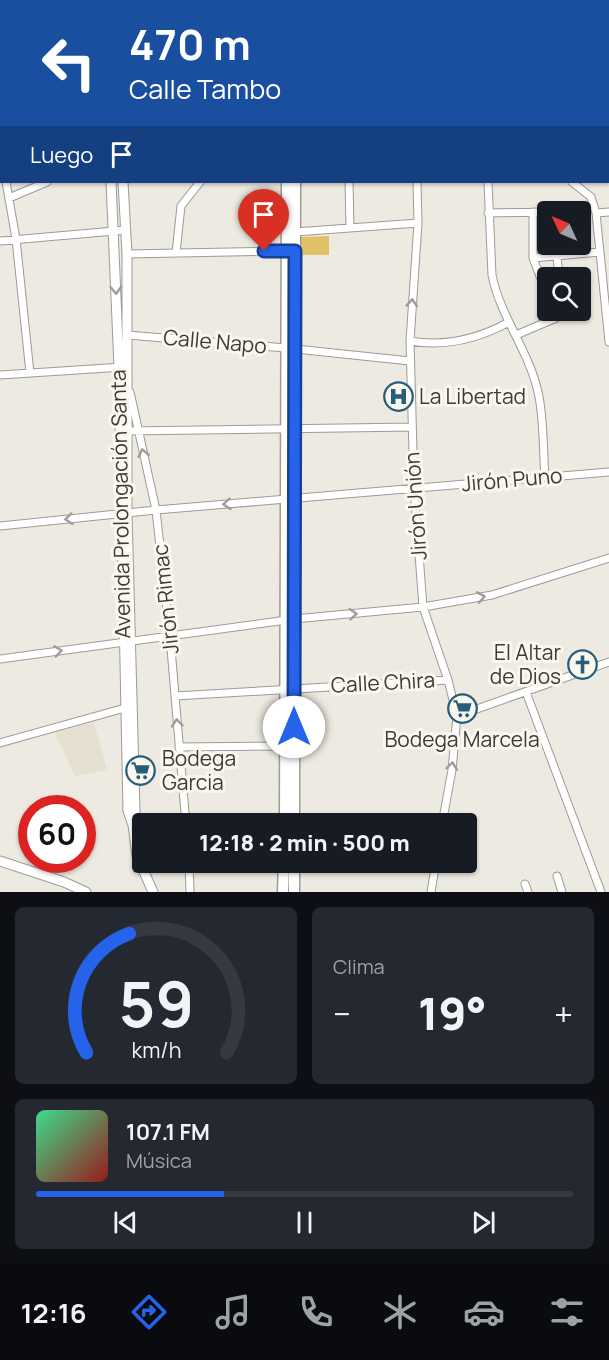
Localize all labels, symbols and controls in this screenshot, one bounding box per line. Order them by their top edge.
text: 470 m [129,15,251,73]
icon: left [30,24,108,102]
text: Calle Tambo [129,70,281,107]
icon: arrive [105,138,138,171]
text: Luego [30,140,93,170]
pin [238,189,289,251]
icon: arrive [247,198,280,231]
north arrow [537,201,591,255]
map controls [537,201,591,321]
button: search [537,267,591,321]
one-way arrow [109,285,122,294]
one-way arrow [406,299,419,308]
street label: Calle Napo [162,323,268,359]
street label: Avenida Prolongación Santa [104,369,136,639]
hospital icon: La Libertad [382,381,414,413]
place label: La Libertad [419,382,526,410]
one-way arrow [138,449,151,459]
street label: Jirón Unión [397,451,433,561]
street label: Jirón Puno [460,461,563,497]
one-way arrow [223,497,232,510]
one-way arrow [65,512,74,525]
street label: Jirón Rimac [145,543,185,655]
one-way arrow [475,591,485,604]
one-way arrow [348,608,357,621]
place label: El Altar de Dios [490,638,561,690]
one-way arrow [53,645,63,657]
church icon: El Altar de Dios [566,649,598,681]
street label: Calle Chira [330,665,436,699]
supermarket icon: Bodega Marcela [446,693,478,725]
position arrow [262,695,326,759]
one-way arrow [171,719,184,728]
place label: Bodega Marcela [384,725,540,753]
place label: Bodega Garcia [162,744,236,796]
supermarket icon: Bodega Garcia [125,755,157,787]
one-way arrow [445,761,457,770]
speed limit sign: 60 [18,795,96,873]
text: 12:18 · 2 min · 500 m [199,828,410,858]
text: Clima [333,953,385,980]
text: 59 [118,960,194,1046]
text: 19° [418,982,487,1044]
text: − [333,991,351,1036]
text: + [554,991,573,1036]
text: km/h [131,1035,181,1064]
text: 107.1 FM [126,1117,210,1147]
text: Música [126,1147,192,1174]
icon: previous [109,1206,142,1239]
icon: pause [288,1206,321,1239]
icon: next [467,1206,500,1239]
icon: directions [128,1291,170,1333]
icon: music [212,1291,254,1333]
icon: phone [295,1291,337,1333]
icon: climate [379,1291,421,1333]
icon: car [463,1291,505,1333]
icon: filters [546,1291,588,1333]
text: 12:16 [21,1294,87,1331]

